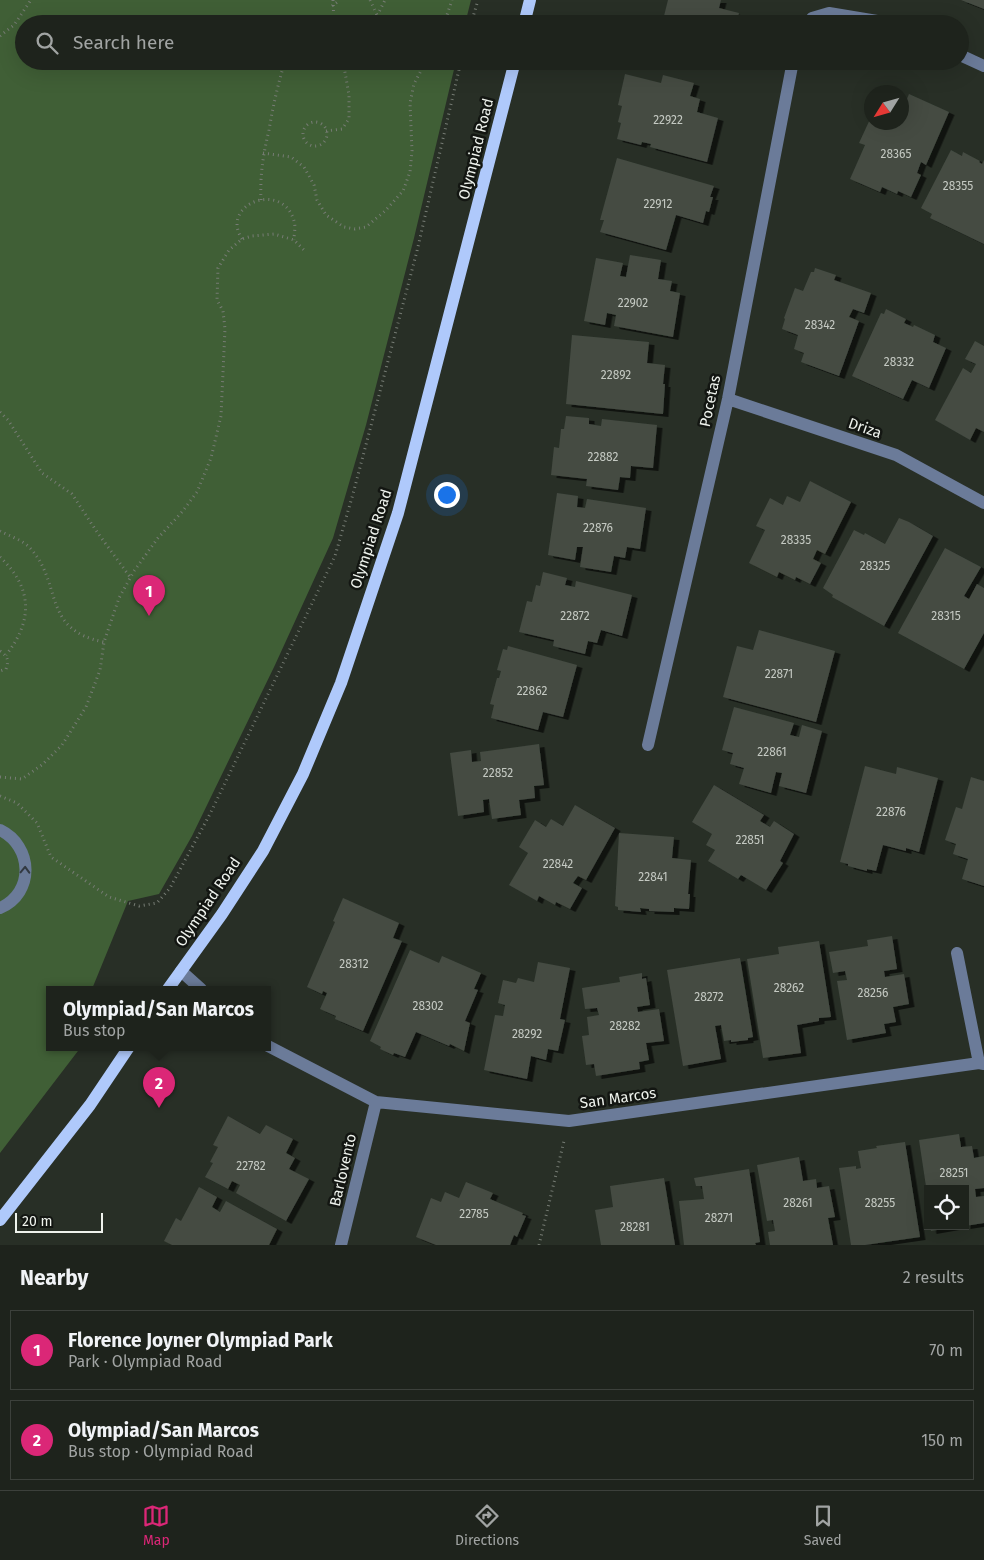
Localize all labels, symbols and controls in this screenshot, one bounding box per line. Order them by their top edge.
search box [15,15,969,70]
icon: search [33,29,61,57]
text: Search here [73,31,174,54]
north arrow [864,85,909,130]
street label: Olympiad Road [455,97,497,201]
house number: 22922 [653,113,683,127]
house number: 28365 [881,147,911,161]
house number: 28355 [943,179,973,193]
house number: 22912 [644,197,673,211]
house number: 22902 [618,296,648,310]
house number: 28342 [805,318,835,332]
house number: 28332 [884,355,914,369]
house number: 22892 [601,368,631,382]
street label: Pocetas [696,373,724,429]
street label: Driza [846,414,884,442]
house number: 22882 [588,450,619,464]
your location [434,482,460,508]
street label: Olympiad Road [346,487,396,591]
house number: 22876 [583,521,613,535]
house number: 28335 [781,533,811,547]
house number: 28325 [860,559,890,573]
pin: 1 [133,575,165,616]
house number: 22872 [560,609,590,623]
house number: 28315 [931,609,961,623]
house number: 22871 [765,667,793,681]
house number: 22862 [517,684,547,698]
house number: 22861 [757,745,787,759]
house number: 22852 [483,766,513,780]
house number: 22876 [876,805,906,819]
house number: 22851 [735,833,765,847]
street label: Olympiad Road [172,854,244,950]
house number: 22842 [543,857,573,871]
one-way arrow [20,865,30,873]
house number: 22841 [638,870,668,884]
house number: 28312 [339,957,369,971]
house number: 28262 [774,981,804,995]
popup [46,986,271,1051]
house number: 28256 [858,986,888,1000]
house number: 28272 [694,990,724,1004]
text: Olympiad/San Marcos [63,998,254,1021]
house number: 28302 [412,999,444,1013]
house number: 28282 [610,1019,640,1033]
text: Bus stop [63,1021,126,1040]
house number: 28292 [512,1027,542,1041]
pin: 2 [143,1067,175,1108]
street label: San Marcos [579,1084,657,1112]
street label: Barlovento [326,1132,360,1208]
house number: 22782 [236,1159,266,1173]
house number: 28251 [940,1166,968,1180]
map controls [924,1185,969,1230]
button: locate [924,1185,969,1230]
house number: 28261 [783,1196,813,1210]
house number: 28255 [865,1196,895,1210]
house number: 22785 [459,1207,489,1221]
scale bar [15,1210,102,1233]
house number: 28271 [705,1211,733,1225]
text: 20 m [22,1213,52,1230]
house number: 28281 [620,1220,650,1234]
text: Nearby [20,1265,88,1291]
text: 2 results [903,1268,964,1287]
text: Florence Joyner Olympiad Park [68,1329,333,1352]
text: 1 [33,1341,41,1360]
text: 70 m [929,1341,963,1360]
text: Park · Olympiad Road [68,1352,222,1371]
text: Olympiad/San Marcos [68,1419,259,1442]
text: 2 [33,1431,41,1450]
text: 150 m [921,1431,963,1450]
text: Bus stop · Olympiad Road [68,1442,254,1461]
tab: Map [142,1502,170,1549]
tab: Directions [455,1502,519,1549]
tab: Saved [804,1502,842,1549]

